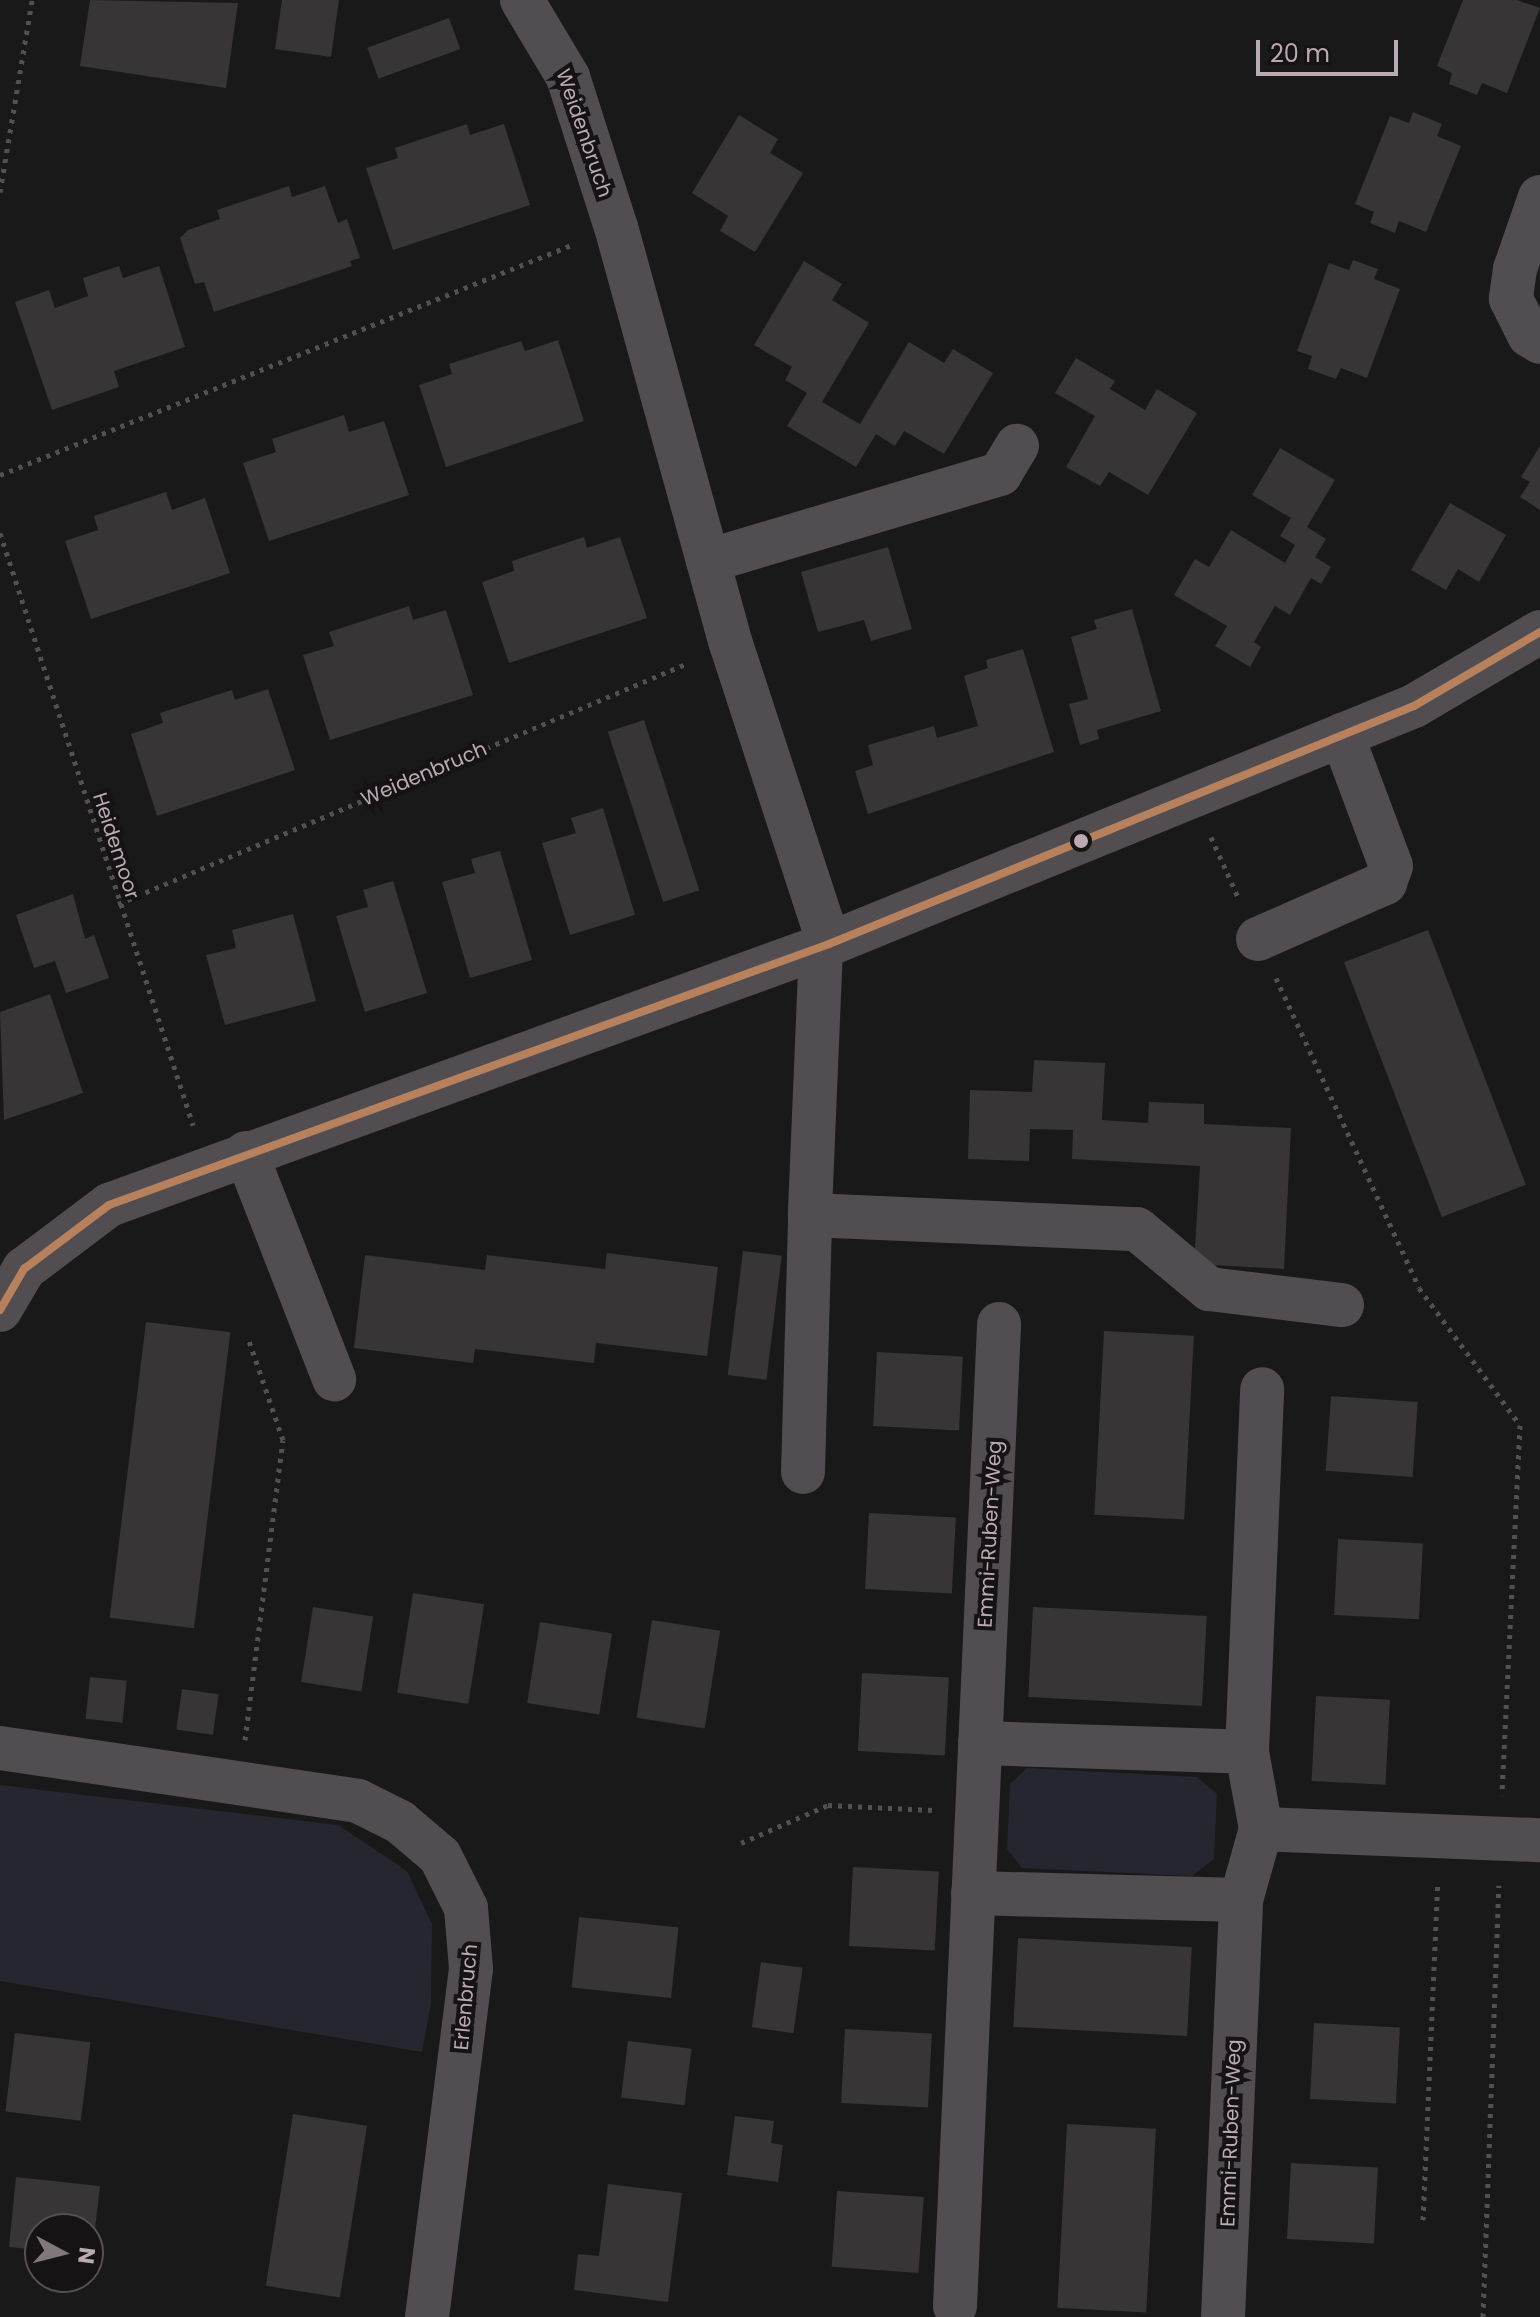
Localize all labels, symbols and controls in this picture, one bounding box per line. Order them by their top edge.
scale bar [1260,24,1402,74]
text: 20 m [1270,37,1330,70]
street label: Weidenbruch [551,66,617,200]
street label: Weidenbruch [358,737,490,811]
street label: Heidemoor [87,790,145,902]
unlabelled marker [1073,833,1089,849]
street label: Emmi-Ruben-Weg [973,1440,1007,1628]
street label: Erlenbruch [449,1943,483,2051]
street label: Emmi-Ruben-Weg [1216,2039,1246,2227]
north arrow [24,2213,104,2293]
text: N [70,2246,103,2266]

